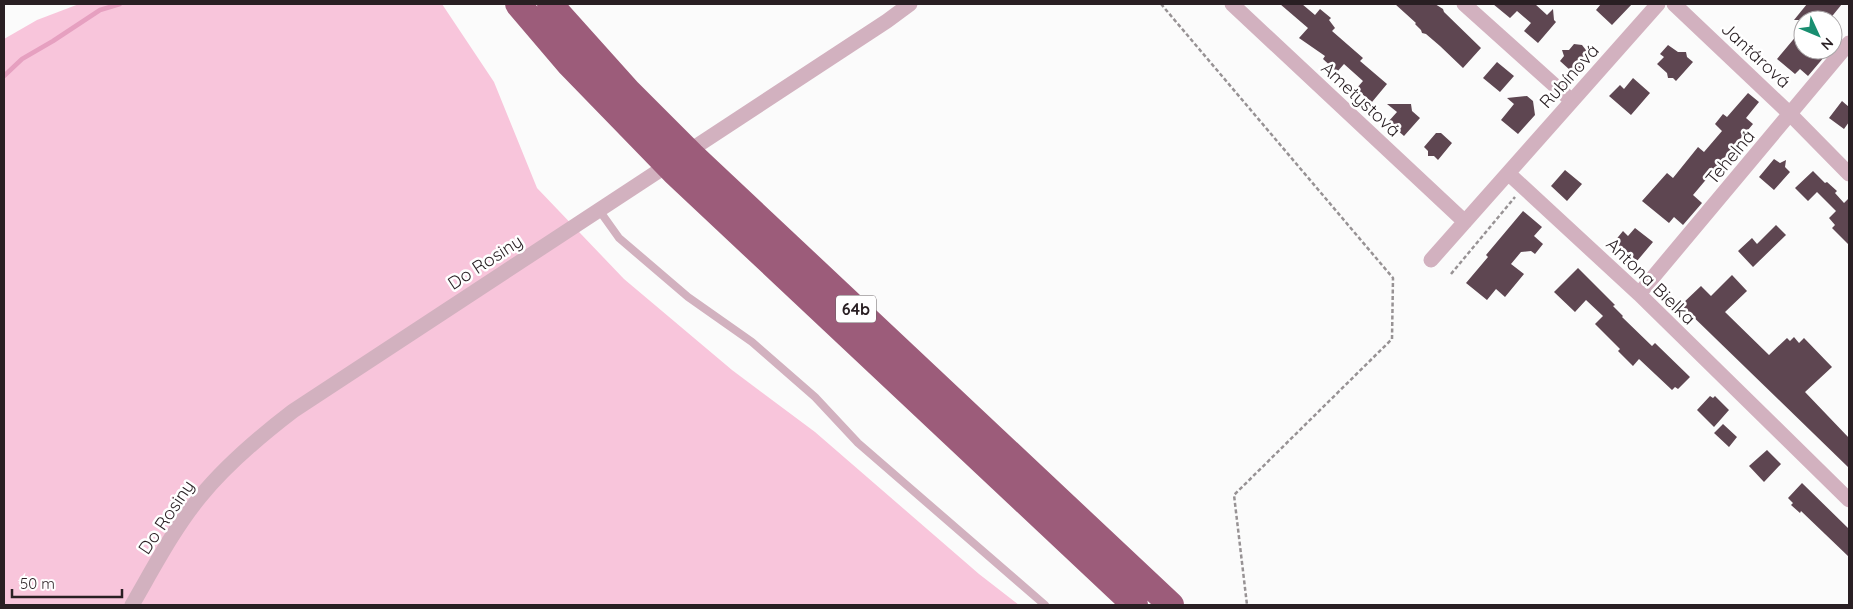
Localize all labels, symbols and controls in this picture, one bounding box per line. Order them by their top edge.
north arrow [1793,10,1843,60]
street label: Jantárová [1717,17,1795,93]
text: N [1817,34,1837,54]
street label: Rubínová [1534,39,1604,113]
street label: Ametystová [1317,56,1405,142]
street label: Tehelná [1700,125,1760,189]
street label: Do Rosiny [443,229,527,295]
street label: Antona Bielka [1601,233,1701,329]
road number: 64b [836,296,876,322]
street label: Do Rosiny [133,476,199,558]
scale bar [12,566,122,598]
text: 50 m [20,574,55,593]

